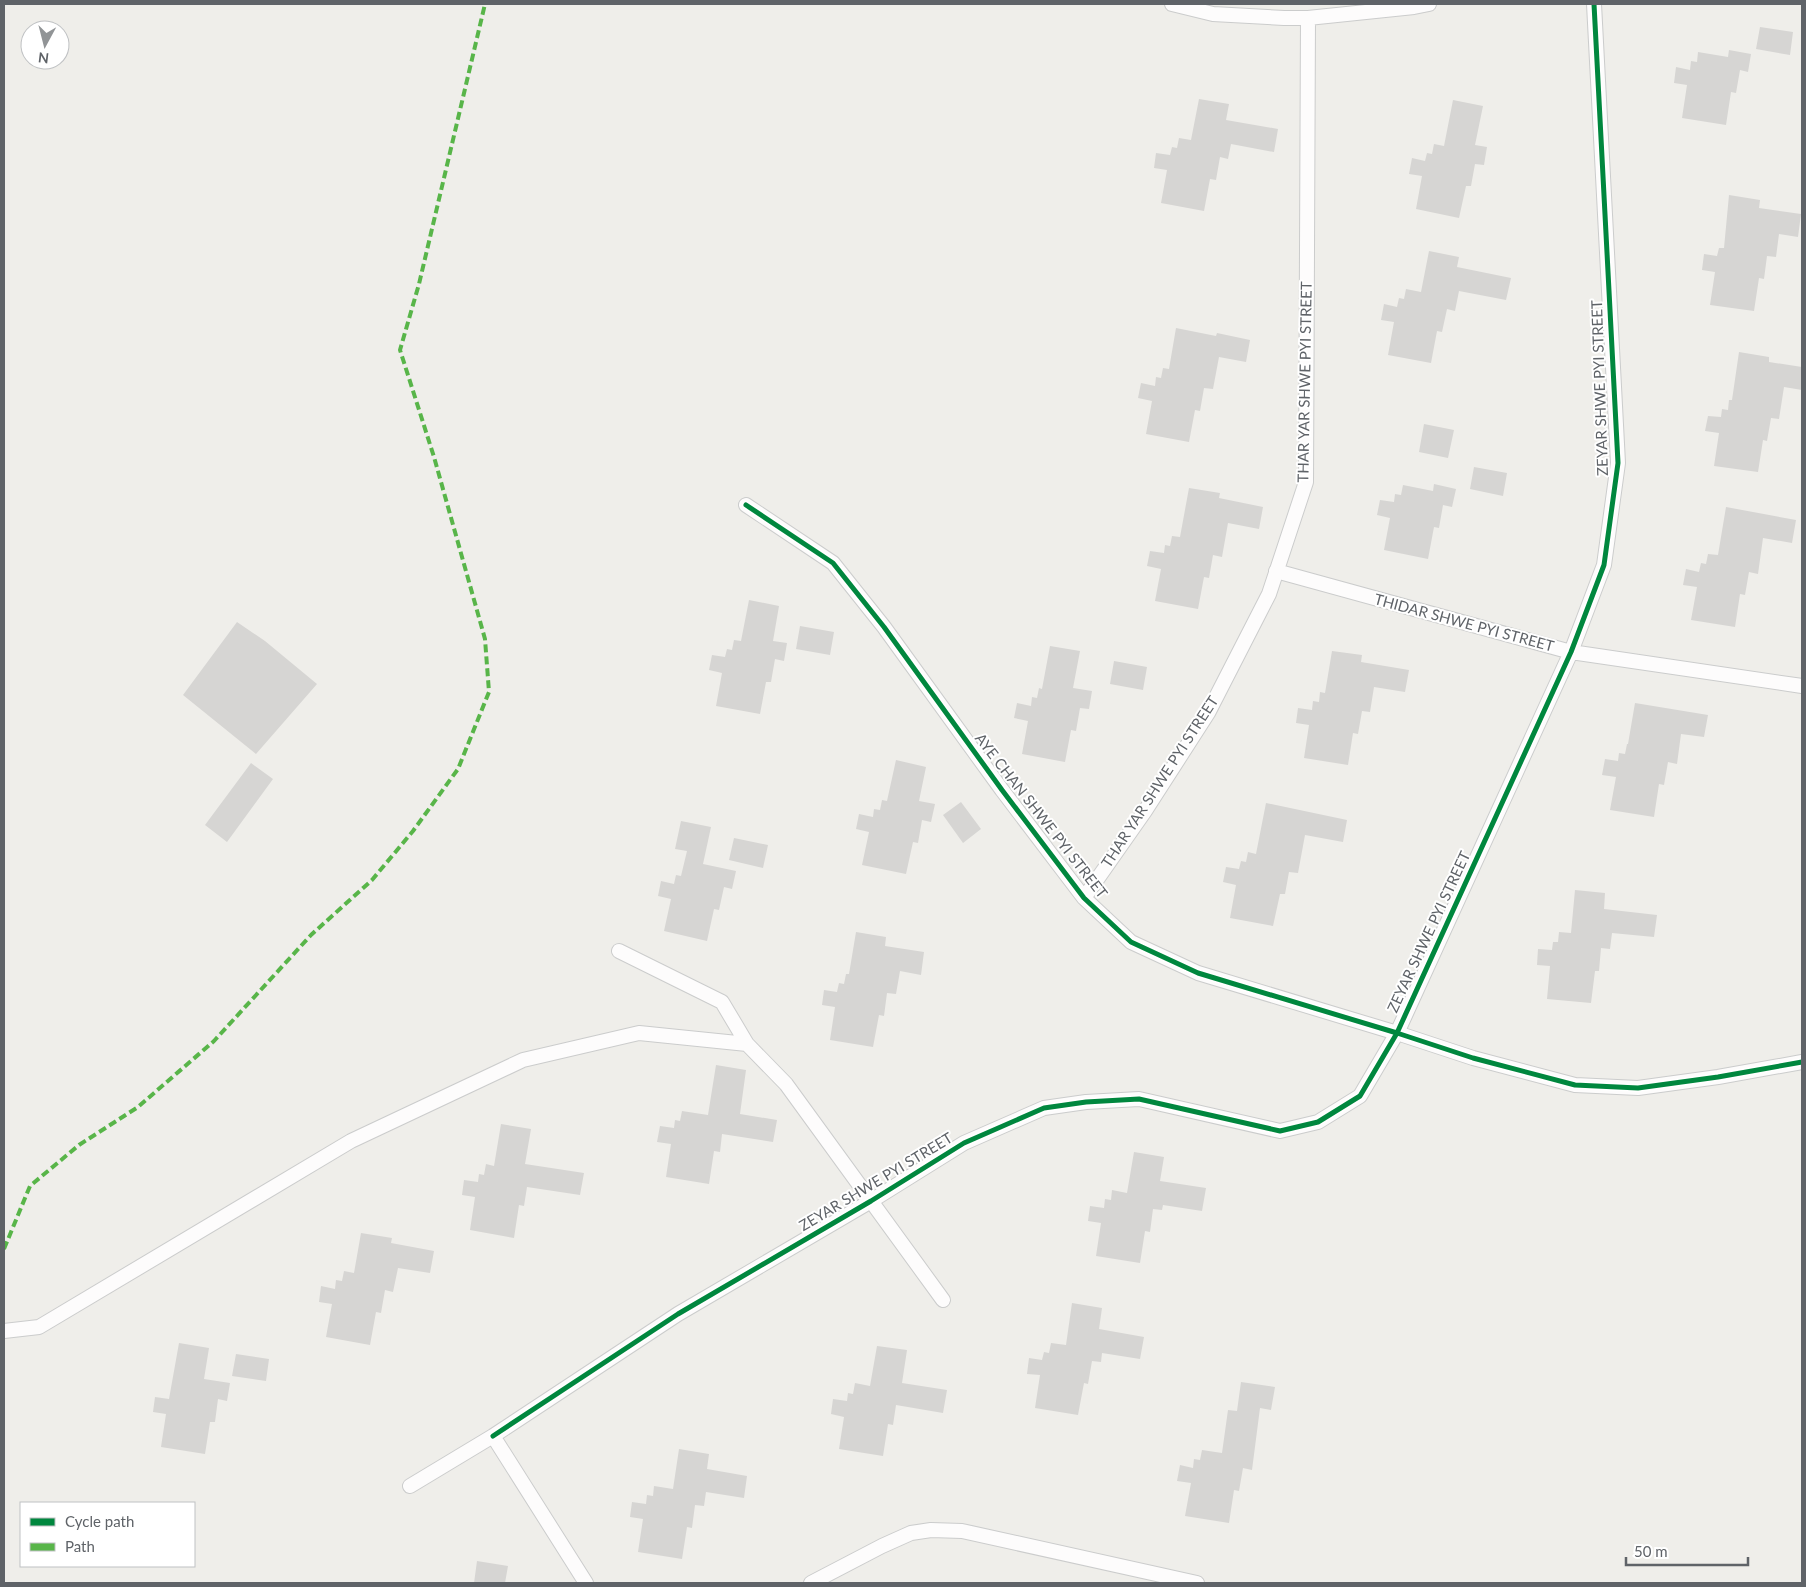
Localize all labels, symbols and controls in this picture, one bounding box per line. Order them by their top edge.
north arrow [20,20,70,70]
text: N [37,49,50,67]
street label: THAR YAR SHWE PYI STREET [1293,281,1315,483]
street label: ZEYAR SHWE PYI STREET [1587,300,1611,476]
street label: THIDAR SHWE PYI STREET [1372,589,1556,655]
street label: THAR YAR SHWE PYI STREET [1097,692,1222,871]
street label: AYE CHAN SHWE PYI STREET [972,729,1112,902]
street label: ZEYAR SHWE PYI STREET [1383,848,1473,1015]
street label: ZEYAR SHWE PYI STREET [796,1128,956,1234]
legend [20,1502,195,1567]
text: Cycle path [65,1512,134,1530]
scale bar [1626,1534,1748,1566]
text: Path [65,1537,95,1555]
text: 50 m [1634,1542,1668,1560]

